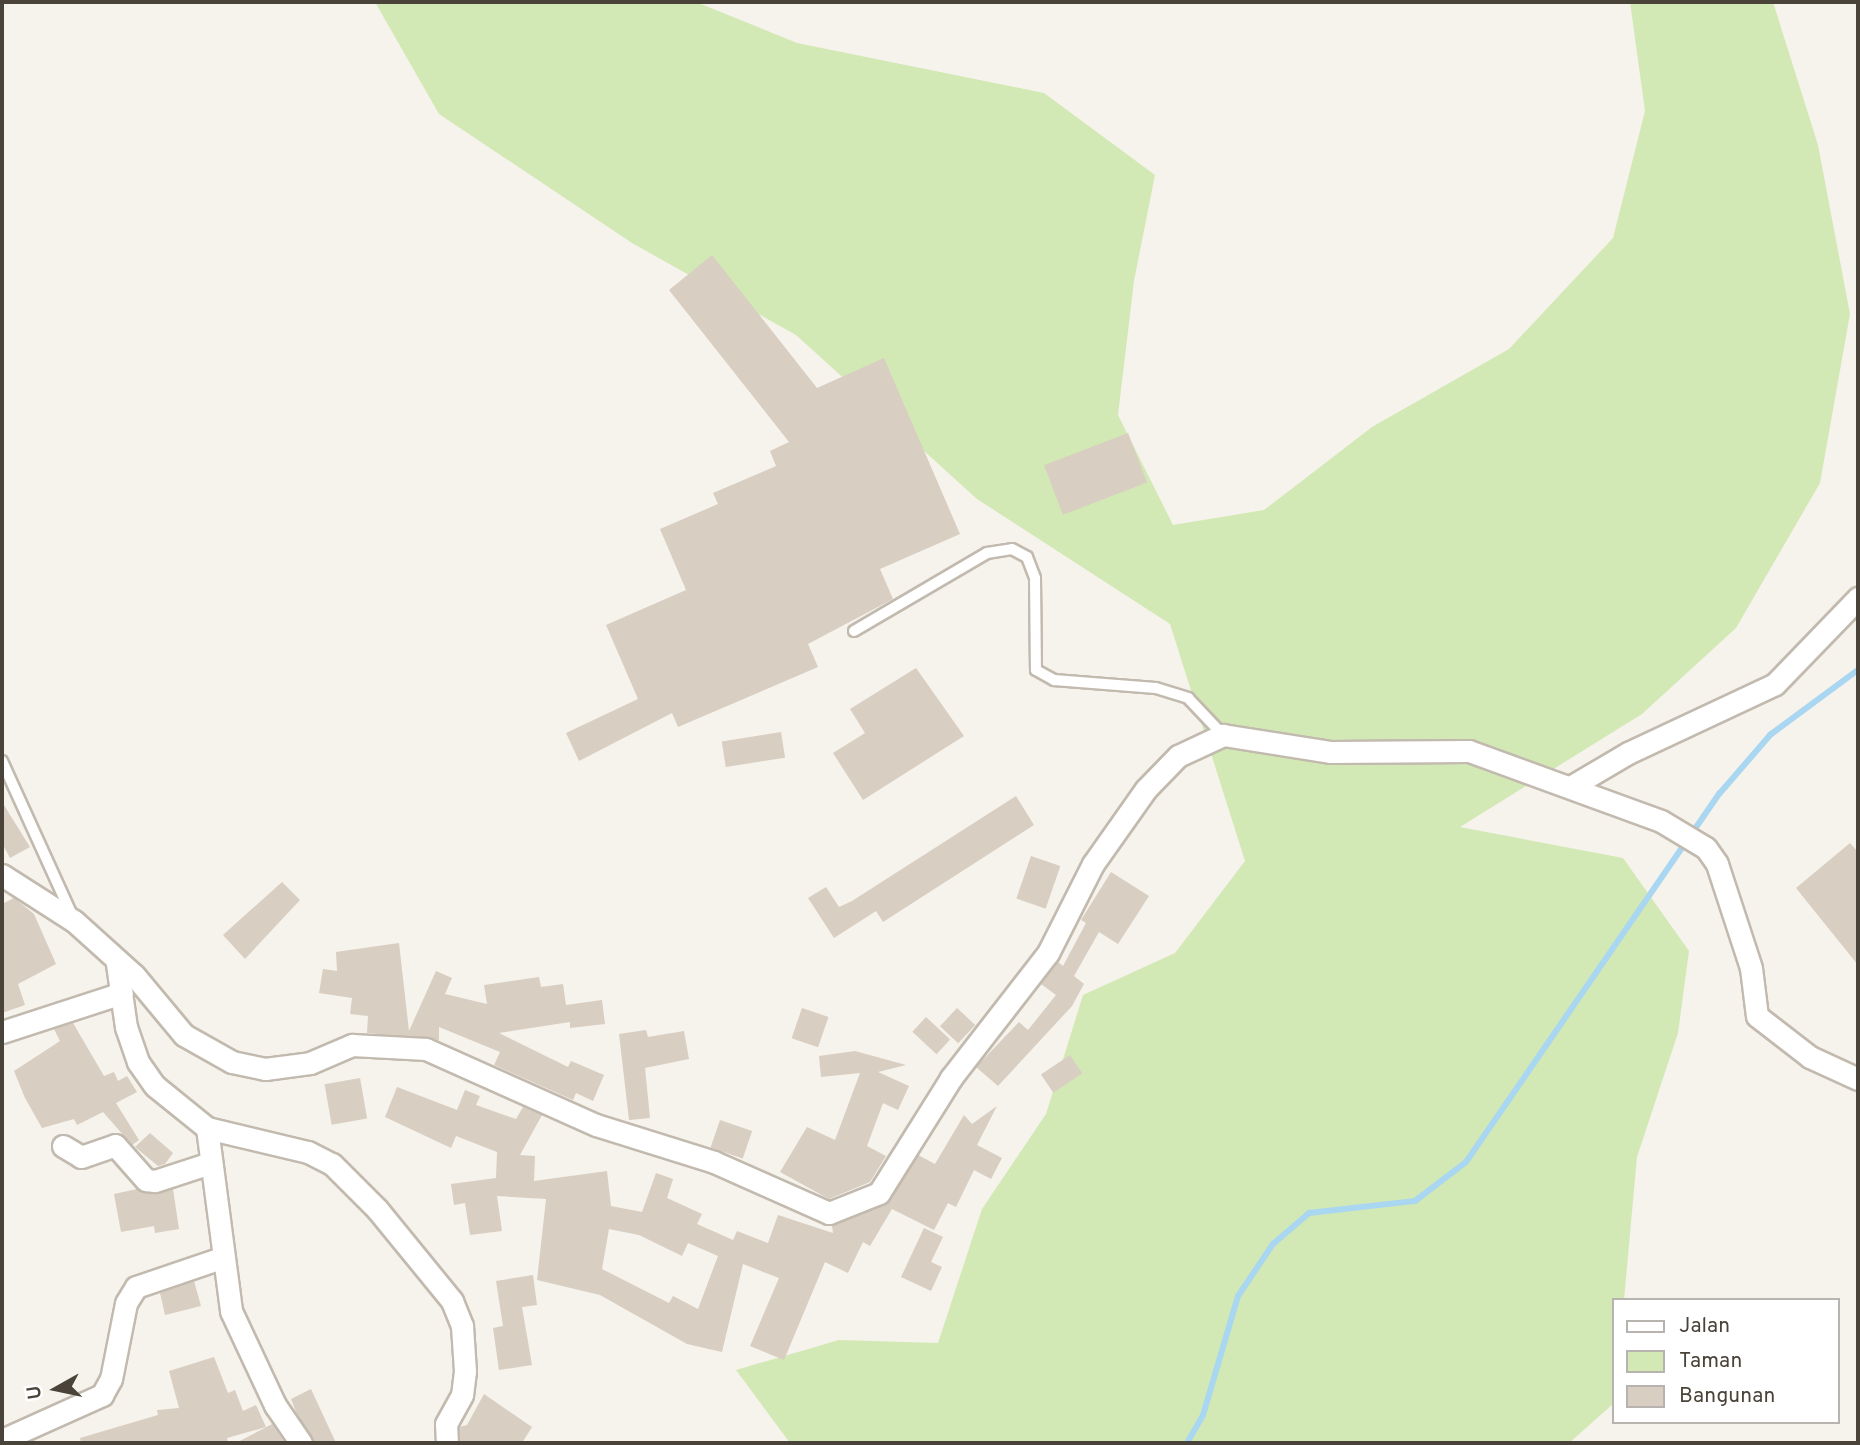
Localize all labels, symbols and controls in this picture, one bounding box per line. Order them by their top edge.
legend [1612,1298,1839,1424]
text: Jalan [1679,1313,1730,1340]
text: Taman [1679,1348,1742,1375]
north arrow [21,1354,91,1424]
text: Bangunan [1679,1383,1775,1410]
text: U [22,1384,48,1401]

